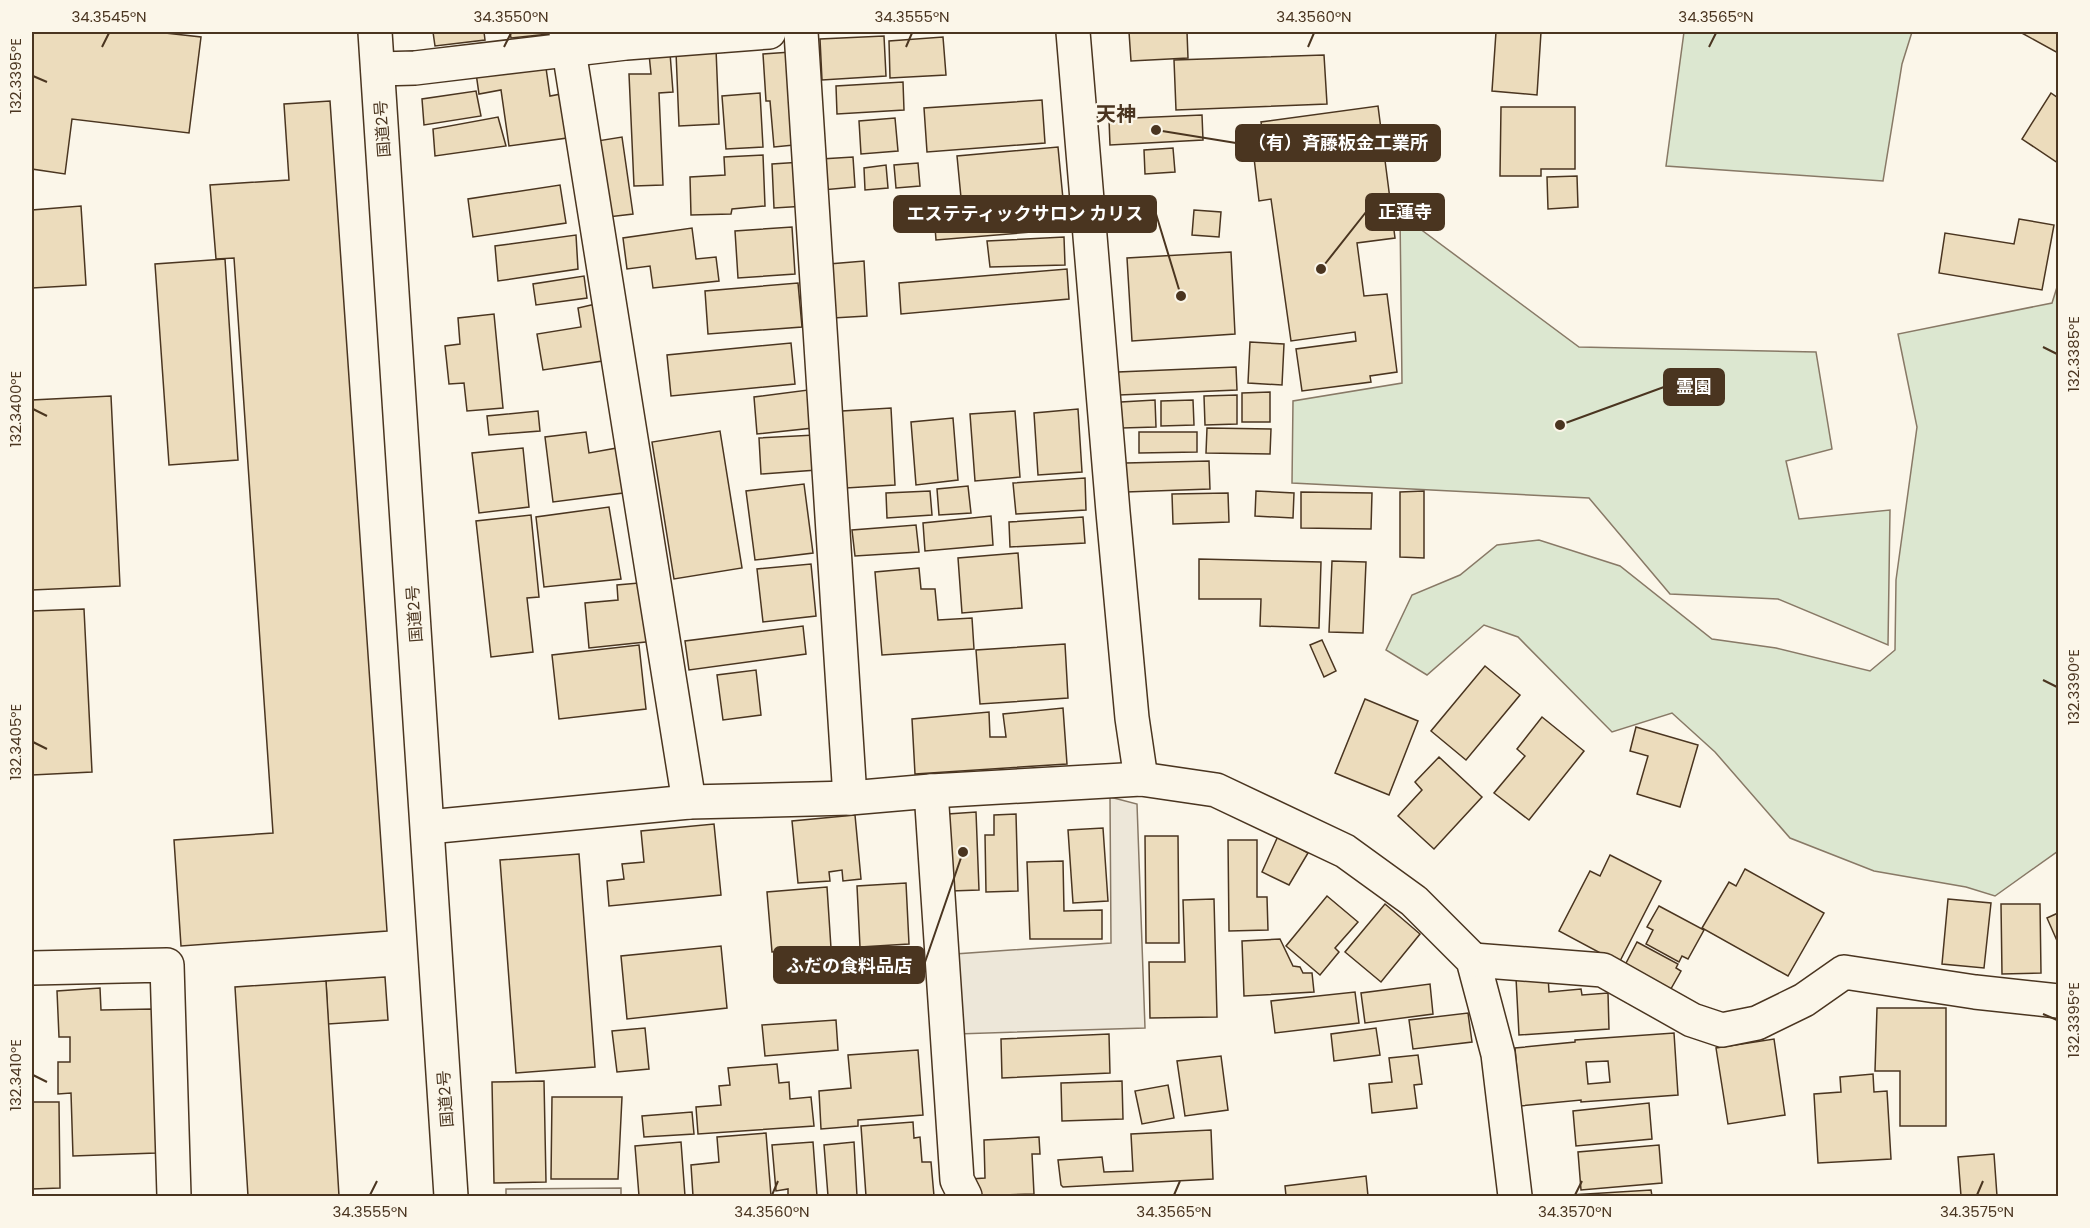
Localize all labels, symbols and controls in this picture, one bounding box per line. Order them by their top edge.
text: 34.3545°N [71,6,147,27]
text: 34.3550°N [473,6,549,27]
text: 34.3555°N [874,6,950,27]
text: 34.3560°N [1276,6,1352,27]
text: 34.3565°N [1678,6,1754,27]
text: 132.3395°E [5,38,26,114]
street label: 国道2号 [369,100,396,158]
district label: 天神 [1096,100,1136,128]
callout: （有）斉藤板金工業所 [1236,125,1440,161]
text: （有）斉藤板金工業所 [1248,130,1428,155]
callout: 正蓮寺 [1366,194,1444,230]
callout: エステティックサロン カリス [894,196,1156,232]
text: 正蓮寺 [1378,199,1432,224]
text: エステティックサロン カリス [907,201,1143,226]
text: 132.3385°E [2063,316,2084,392]
callout: 霊園 [1664,369,1724,405]
text: 132.3400°E [5,371,26,447]
text: 霊園 [1676,374,1712,399]
street label: 国道2号 [401,585,428,643]
text: 132.3390°E [2063,649,2084,725]
text: 132.3405°E [5,704,26,780]
callout: ふだの食料品店 [774,947,924,983]
text: ふだの食料品店 [786,953,912,978]
text: 132.3395°E [2063,982,2084,1058]
text: 132.3410°E [5,1039,26,1111]
street label: 国道2号 [432,1070,459,1128]
text: 34.3555°N [332,1201,408,1222]
text: 34.3560°N [734,1201,810,1222]
text: 34.3565°N [1136,1201,1212,1222]
text: 34.3570°N [1538,1201,1612,1222]
text: 34.3575°N [1940,1201,2014,1222]

